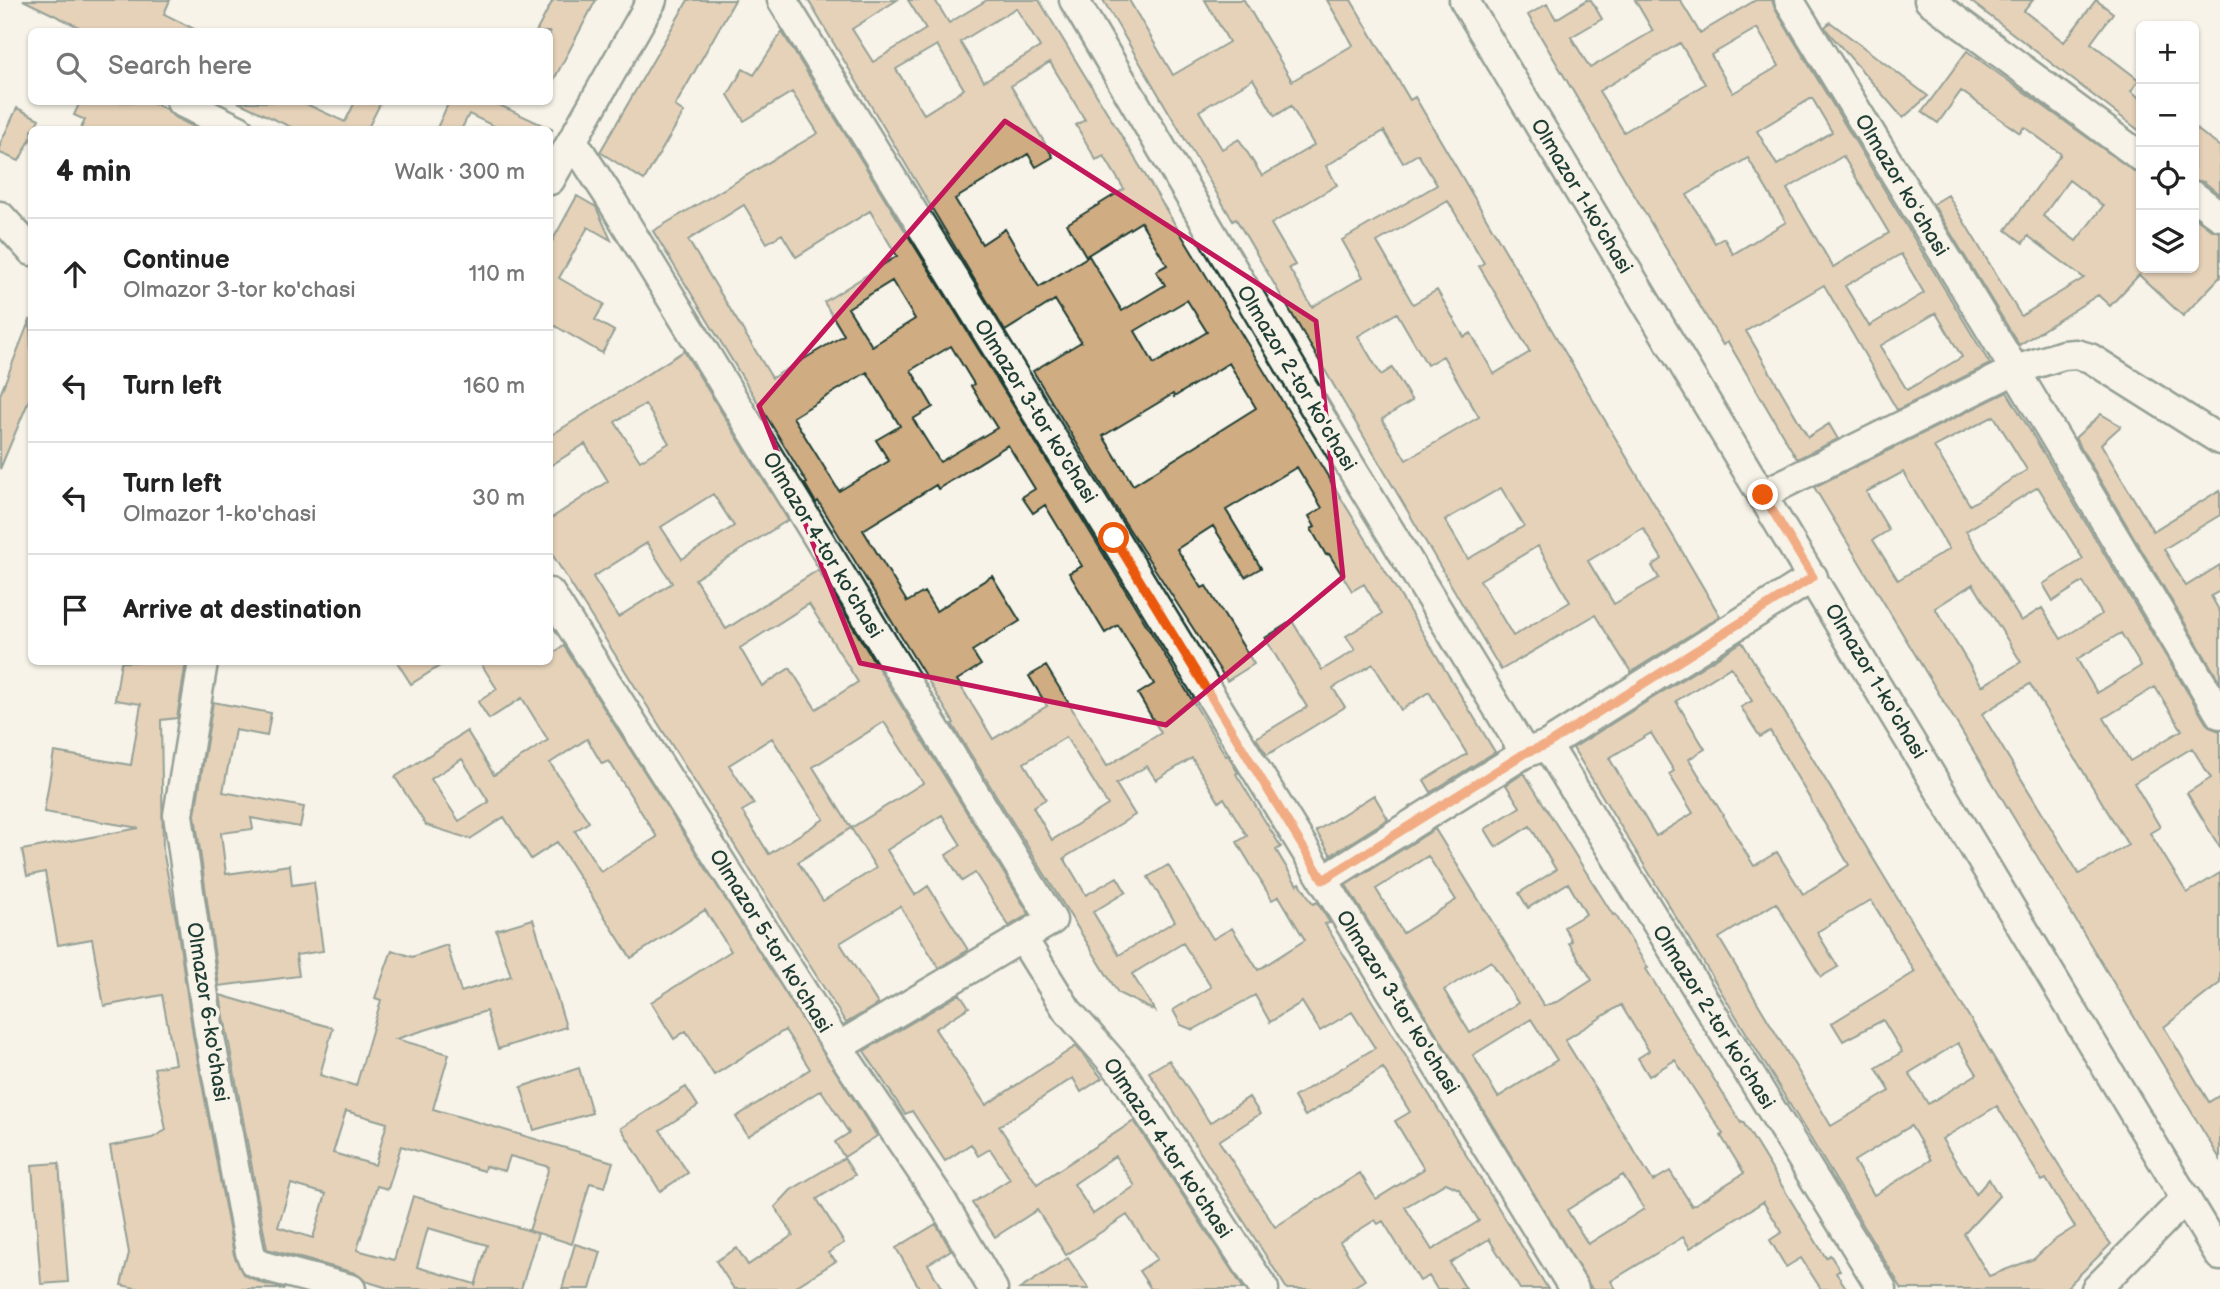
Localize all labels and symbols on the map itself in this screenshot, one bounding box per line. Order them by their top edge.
street label: Olmazor koʻchasi [1849,110,1954,261]
street label: Olmazor 1-ko'chasi [1525,114,1638,278]
street label: Olmazor 2-tor ko'chasi [1231,281,1362,476]
street label: Olmazor 3-tor ko'chasi [969,315,1102,508]
street label: Olmazor 4-tor ko'chasi [757,448,888,643]
route end [1747,479,1778,510]
route start [1098,522,1129,553]
street label: Olmazor 1-ko'chasi [1819,599,1932,763]
street label: Olmazor 5-tor ko'chasi [704,845,837,1038]
street label: Olmazor 3-tor ko'chasi [1331,906,1464,1099]
street label: Olmazor 6-ko'chasi [181,921,234,1104]
street label: Olmazor 2-tor ko'chasi [1647,921,1780,1114]
street label: Olmazor 4-tor ko'chasi [1098,1053,1237,1243]

